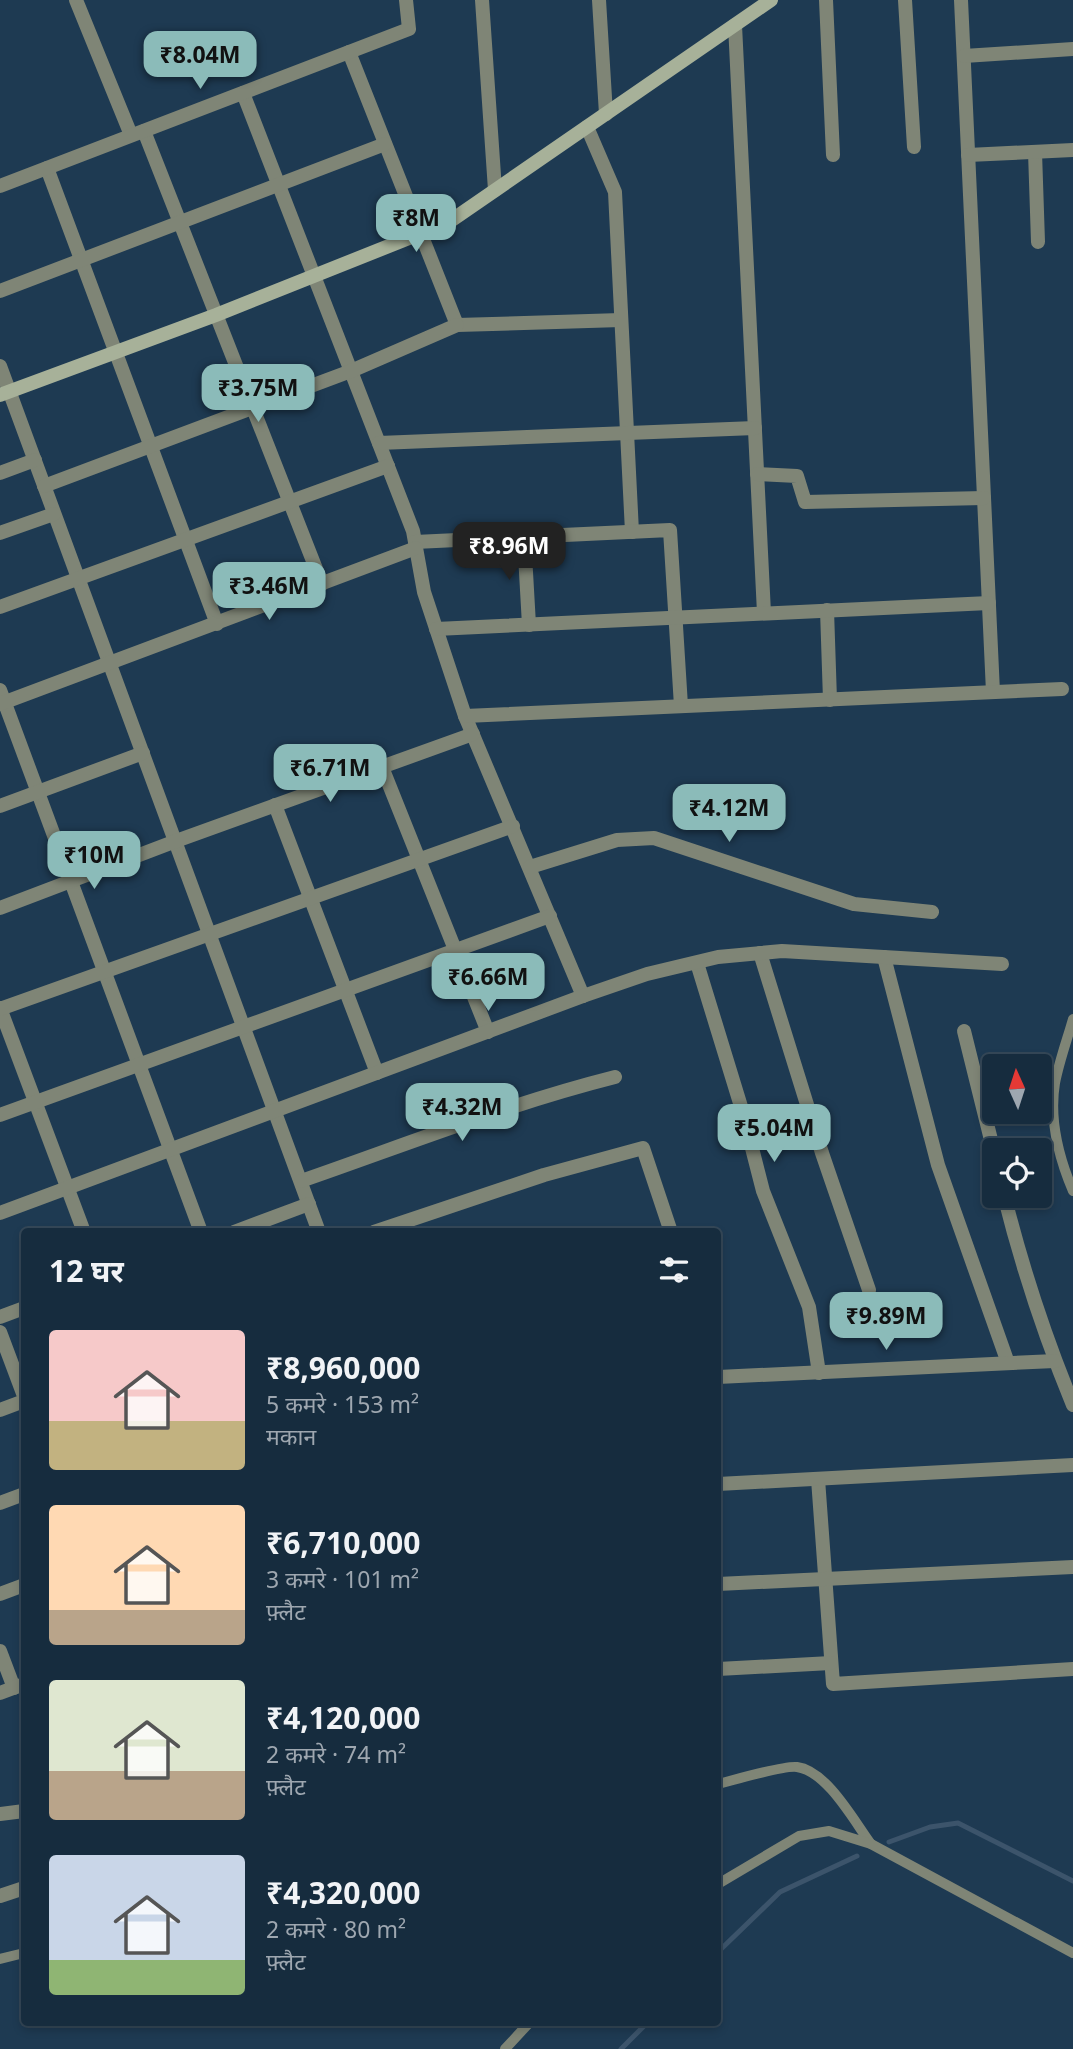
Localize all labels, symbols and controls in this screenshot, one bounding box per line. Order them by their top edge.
pin: ₹8.04M [143,32,257,91]
text: ₹8.04M [160,38,240,70]
pin: ₹8M [382,194,450,254]
text: ₹8M [392,201,440,233]
pin: ₹3.75M [201,364,315,424]
text: ₹3.75M [218,371,298,403]
pin: ₹8.96M [452,522,566,582]
text: ₹8.96M [469,529,549,561]
pin: ₹3.46M [212,562,326,622]
text: ₹3.46M [229,569,309,601]
pin: ₹6.71M [273,744,387,804]
text: ₹6.71M [290,751,370,783]
pin: ₹4.12M [672,784,786,844]
text: ₹4.12M [689,791,769,823]
pin: ₹10M [53,832,135,891]
text: ₹10M [63,838,125,870]
pin: ₹6.66M [431,954,545,1013]
text: ₹6.66M [448,960,528,992]
north arrow [982,1054,1052,1124]
map controls [982,1054,1052,1208]
pin: ₹4.32M [405,1084,519,1143]
text: ₹4.32M [422,1090,502,1122]
pin: ₹5.04M [717,1104,831,1164]
text: ₹5.04M [734,1111,814,1143]
button: locate [982,1138,1052,1208]
text: 12 घर [49,1250,124,1291]
icon: filters [655,1251,693,1289]
pin: ₹9.89M [829,1292,943,1352]
text: ₹9.89M [846,1299,926,1331]
text: ₹8,960,000 [266,1347,420,1388]
icon: home [105,1358,189,1442]
text: 5 कमरे · 153 m² [266,1388,419,1420]
text: मकान [266,1420,316,1452]
text: ₹6,710,000 [266,1522,420,1563]
icon: home [105,1533,189,1617]
text: 3 कमरे · 101 m² [266,1563,419,1595]
text: फ़्लैट [266,1595,306,1627]
text: ₹4,120,000 [266,1697,420,1738]
icon: home [105,1708,189,1792]
text: 2 कमरे · 74 m² [266,1738,406,1770]
text: फ़्लैट [266,1770,306,1802]
text: ₹4,320,000 [266,1872,420,1913]
icon: home [105,1883,189,1967]
text: 2 कमरे · 80 m² [266,1913,406,1945]
text: फ़्लैट [266,1945,306,1977]

